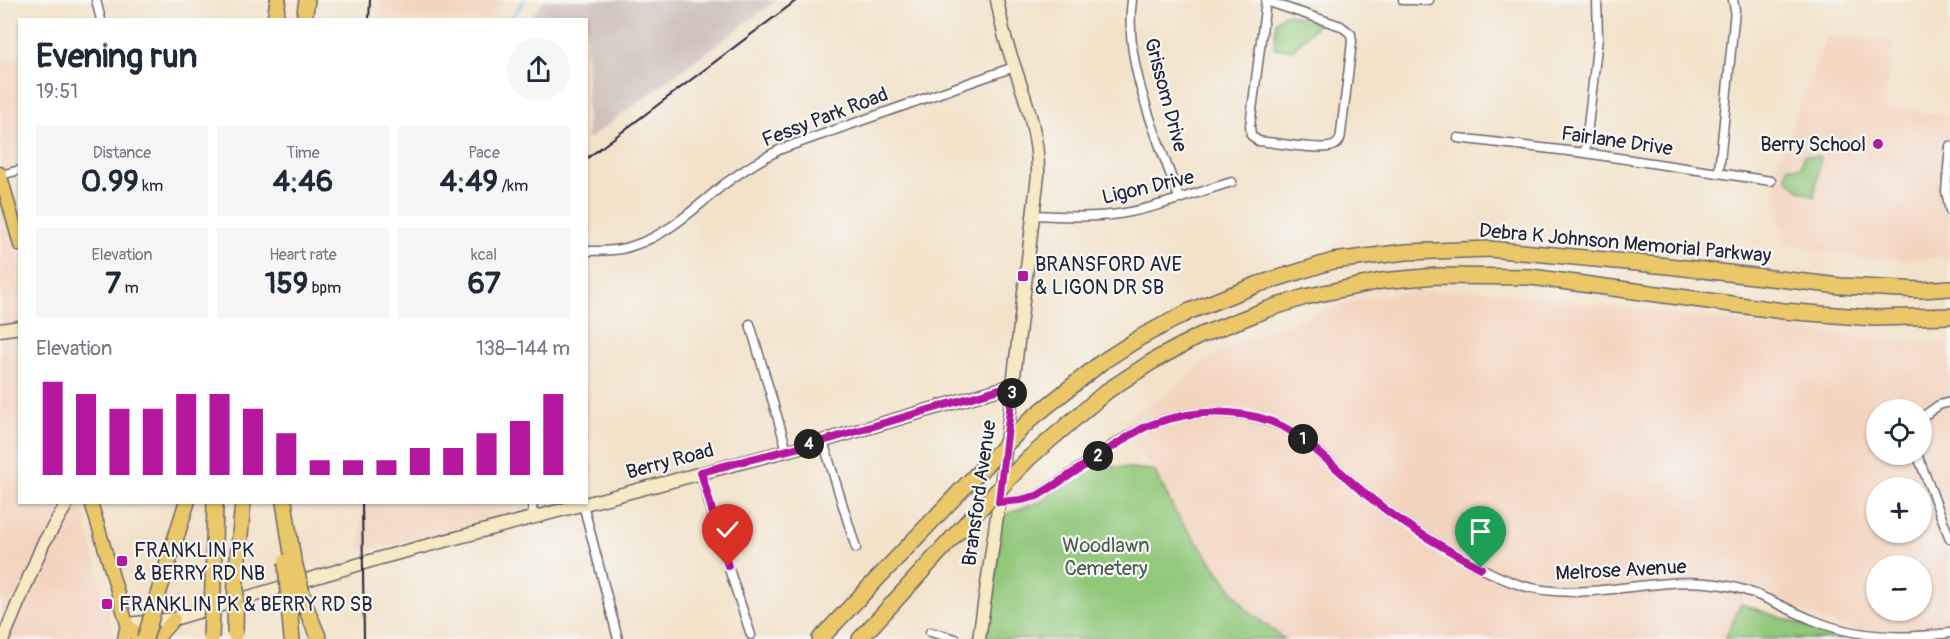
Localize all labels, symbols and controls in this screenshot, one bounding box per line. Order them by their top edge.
street label: Grissom Drive [1139,35,1193,155]
text: Evening run [36,36,197,77]
button: share [507,38,570,101]
text: 19:51 [36,79,78,104]
street label: Fessy Park Road [759,82,891,152]
street label: Fairlane Drive [1560,121,1675,161]
place label: Berry School [1760,132,1866,157]
marker: Berry School [1871,137,1885,151]
text: Distance [93,143,151,163]
text: Time [286,143,320,163]
text: Pace [468,143,500,163]
text: 0.99 [81,163,139,200]
text: 4:46 [273,163,333,200]
text: 4:49 [440,163,498,200]
street label: Ligon Drive [1099,164,1197,210]
text: km [139,176,163,196]
text: /km [498,176,528,196]
street label: Debra K Johnson Memorial Parkway [1478,218,1773,268]
text: Elevation [92,245,152,265]
text: Heart rate [269,245,337,265]
text: kcal [471,245,497,265]
place label: BRANSFORD AVE & LIGON DR SB [1035,252,1182,300]
text: 7 [105,265,121,302]
text: 159 [265,265,308,302]
text: 67 [467,265,501,302]
marker: BRANSFORD AVE & LIGON DR SB [1016,269,1030,283]
text: m [121,278,139,298]
text: bpm [308,278,341,298]
text: Elevation [36,336,112,361]
text: 138–144 m [476,336,570,361]
pin: 3 [997,378,1027,408]
text: 3 [1008,383,1016,403]
map controls [1866,399,1932,621]
button: locate [1866,399,1932,465]
street label: Bransford Avenue [956,418,1002,568]
pin: 1 [1288,424,1318,454]
pin: 4 [794,429,824,459]
text: 1 [1300,429,1306,449]
text: 4 [804,434,814,454]
street label: Berry Road [623,437,717,485]
pin: 2 [1083,441,1113,471]
text: 2 [1094,446,1102,466]
button: + [1866,477,1932,543]
pin [702,504,753,566]
pin [1455,506,1506,568]
icon: check [711,513,744,546]
icon: arrive [1464,515,1497,548]
park label: Woodlawn Cemetery [1062,533,1150,581]
place label: FRANKLIN PK & BERRY RD NB [134,538,265,586]
marker: FRANKLIN PK & BERRY RD NB [115,554,129,568]
street label: Melrose Avenue [1555,554,1687,586]
button: − [1866,555,1932,621]
place label: FRANKLIN PK & BERRY RD SB [119,592,373,617]
marker: FRANKLIN PK & BERRY RD SB [100,597,114,611]

